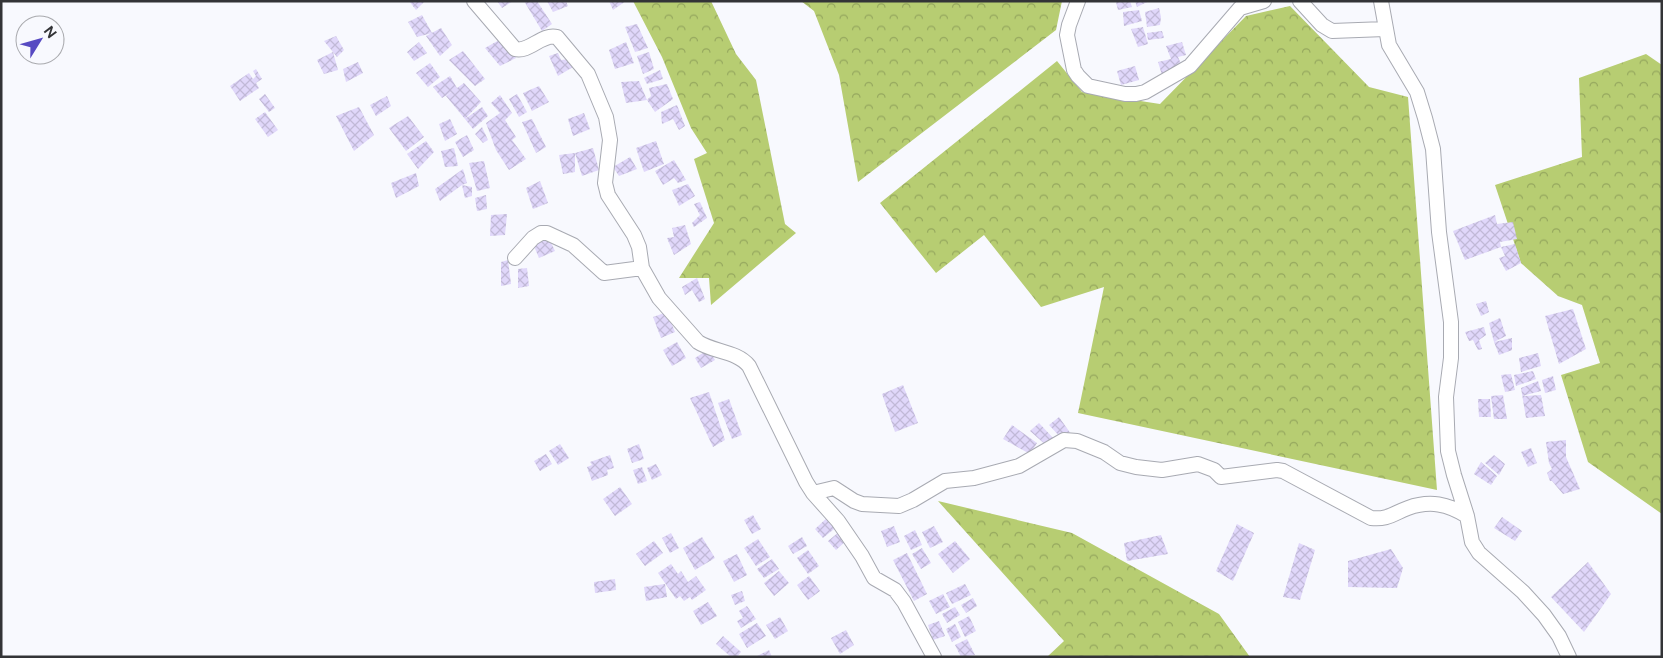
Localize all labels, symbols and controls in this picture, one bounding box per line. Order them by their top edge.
north arrow [15,15,65,65]
text: N [41,23,60,41]

